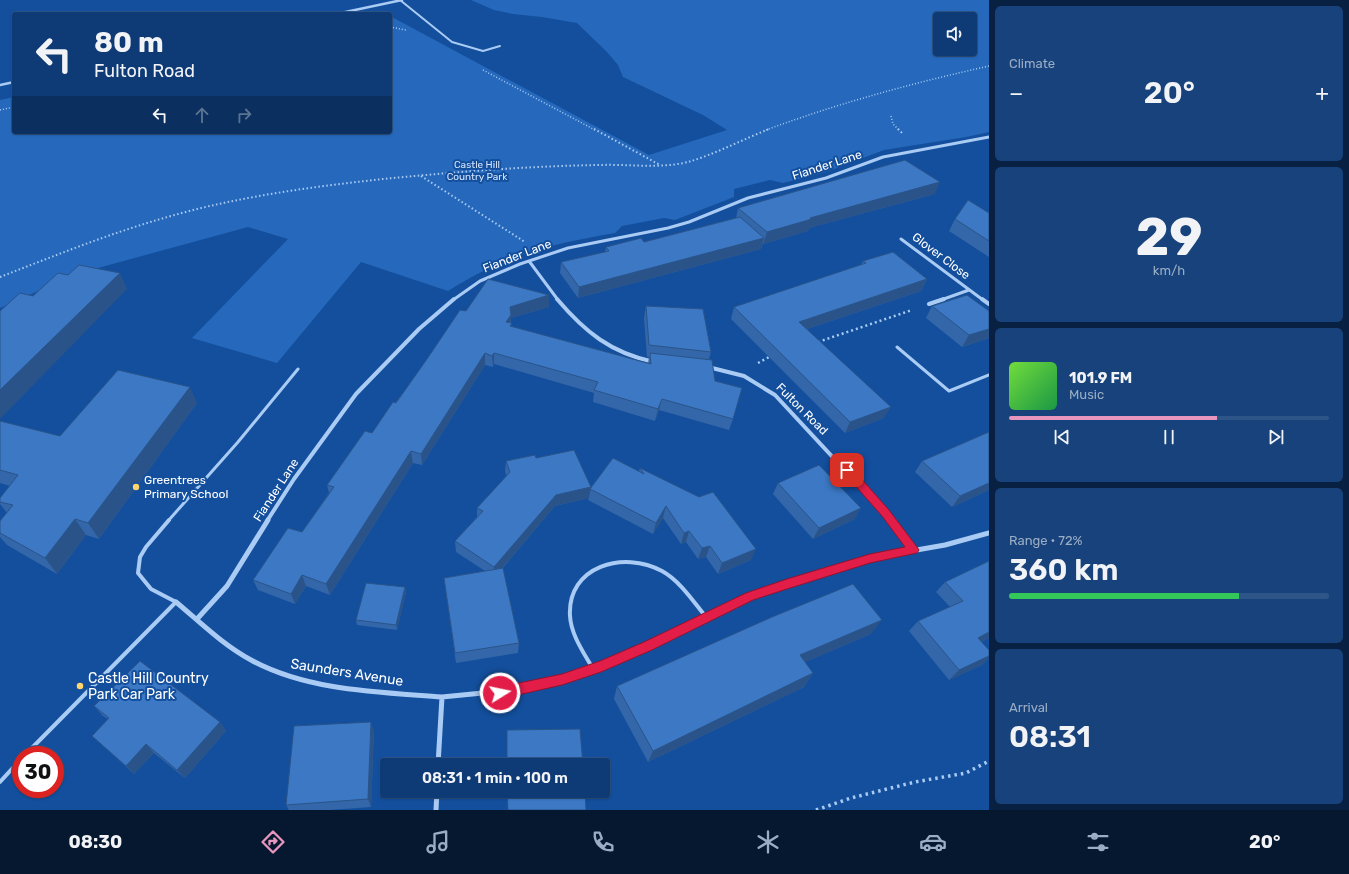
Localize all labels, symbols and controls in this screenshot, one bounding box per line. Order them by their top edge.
map controls [933,12,977,56]
button: sound [933,12,977,56]
text: 80 m [94,26,164,59]
icon: left [28,28,80,80]
text: Climate [1009,56,1055,71]
text: Fulton Road [94,60,195,82]
text: 20° [1144,75,1195,111]
text: − [1009,80,1023,107]
text: + [1315,80,1329,107]
icon: left [149,104,171,126]
icon: ahead [191,104,213,126]
icon: right [233,104,255,126]
street label: Fiander Lane [790,147,864,183]
park label: Castle Hill Country Park [447,159,508,183]
text: 29 [1135,206,1203,268]
street label: Glover Close [909,230,973,282]
street label: Fiander Lane [481,236,553,275]
text: km/h [1153,263,1185,278]
text: 101.9 FM [1069,369,1132,387]
street label: Fulton Road [773,380,831,438]
text: Music [1069,387,1104,402]
icon: previous [1051,426,1073,448]
icon: pause [1158,426,1180,448]
icon: next [1265,426,1287,448]
pin [830,453,864,487]
street label: Fiander Lane [250,456,302,524]
icon: arrive [836,459,858,481]
place label: Greentrees Primary School [144,473,228,501]
marker: Greentrees Primary School [131,482,141,492]
text: Range · 72% [1009,533,1082,548]
text: 360 km [1009,552,1118,588]
street label: Saunders Avenue [289,655,405,690]
place label: Castle Hill Country Park Car Park [88,670,209,703]
position arrow [479,672,521,714]
marker: Castle Hill Country Park Car Park [75,681,85,691]
text: Arrival [1009,700,1048,715]
text: 08:31 [1009,719,1091,755]
speed limit sign: 30 [12,746,64,798]
text: 08:31 · 1 min · 100 m [422,769,568,787]
icon: directions [259,828,287,856]
icon: music [424,828,452,856]
icon: phone [589,828,617,856]
icon: climate [754,828,782,856]
icon: car [919,828,947,856]
icon: filters [1084,828,1112,856]
text: 08:30 [68,831,122,853]
text: 20° [1249,831,1280,853]

